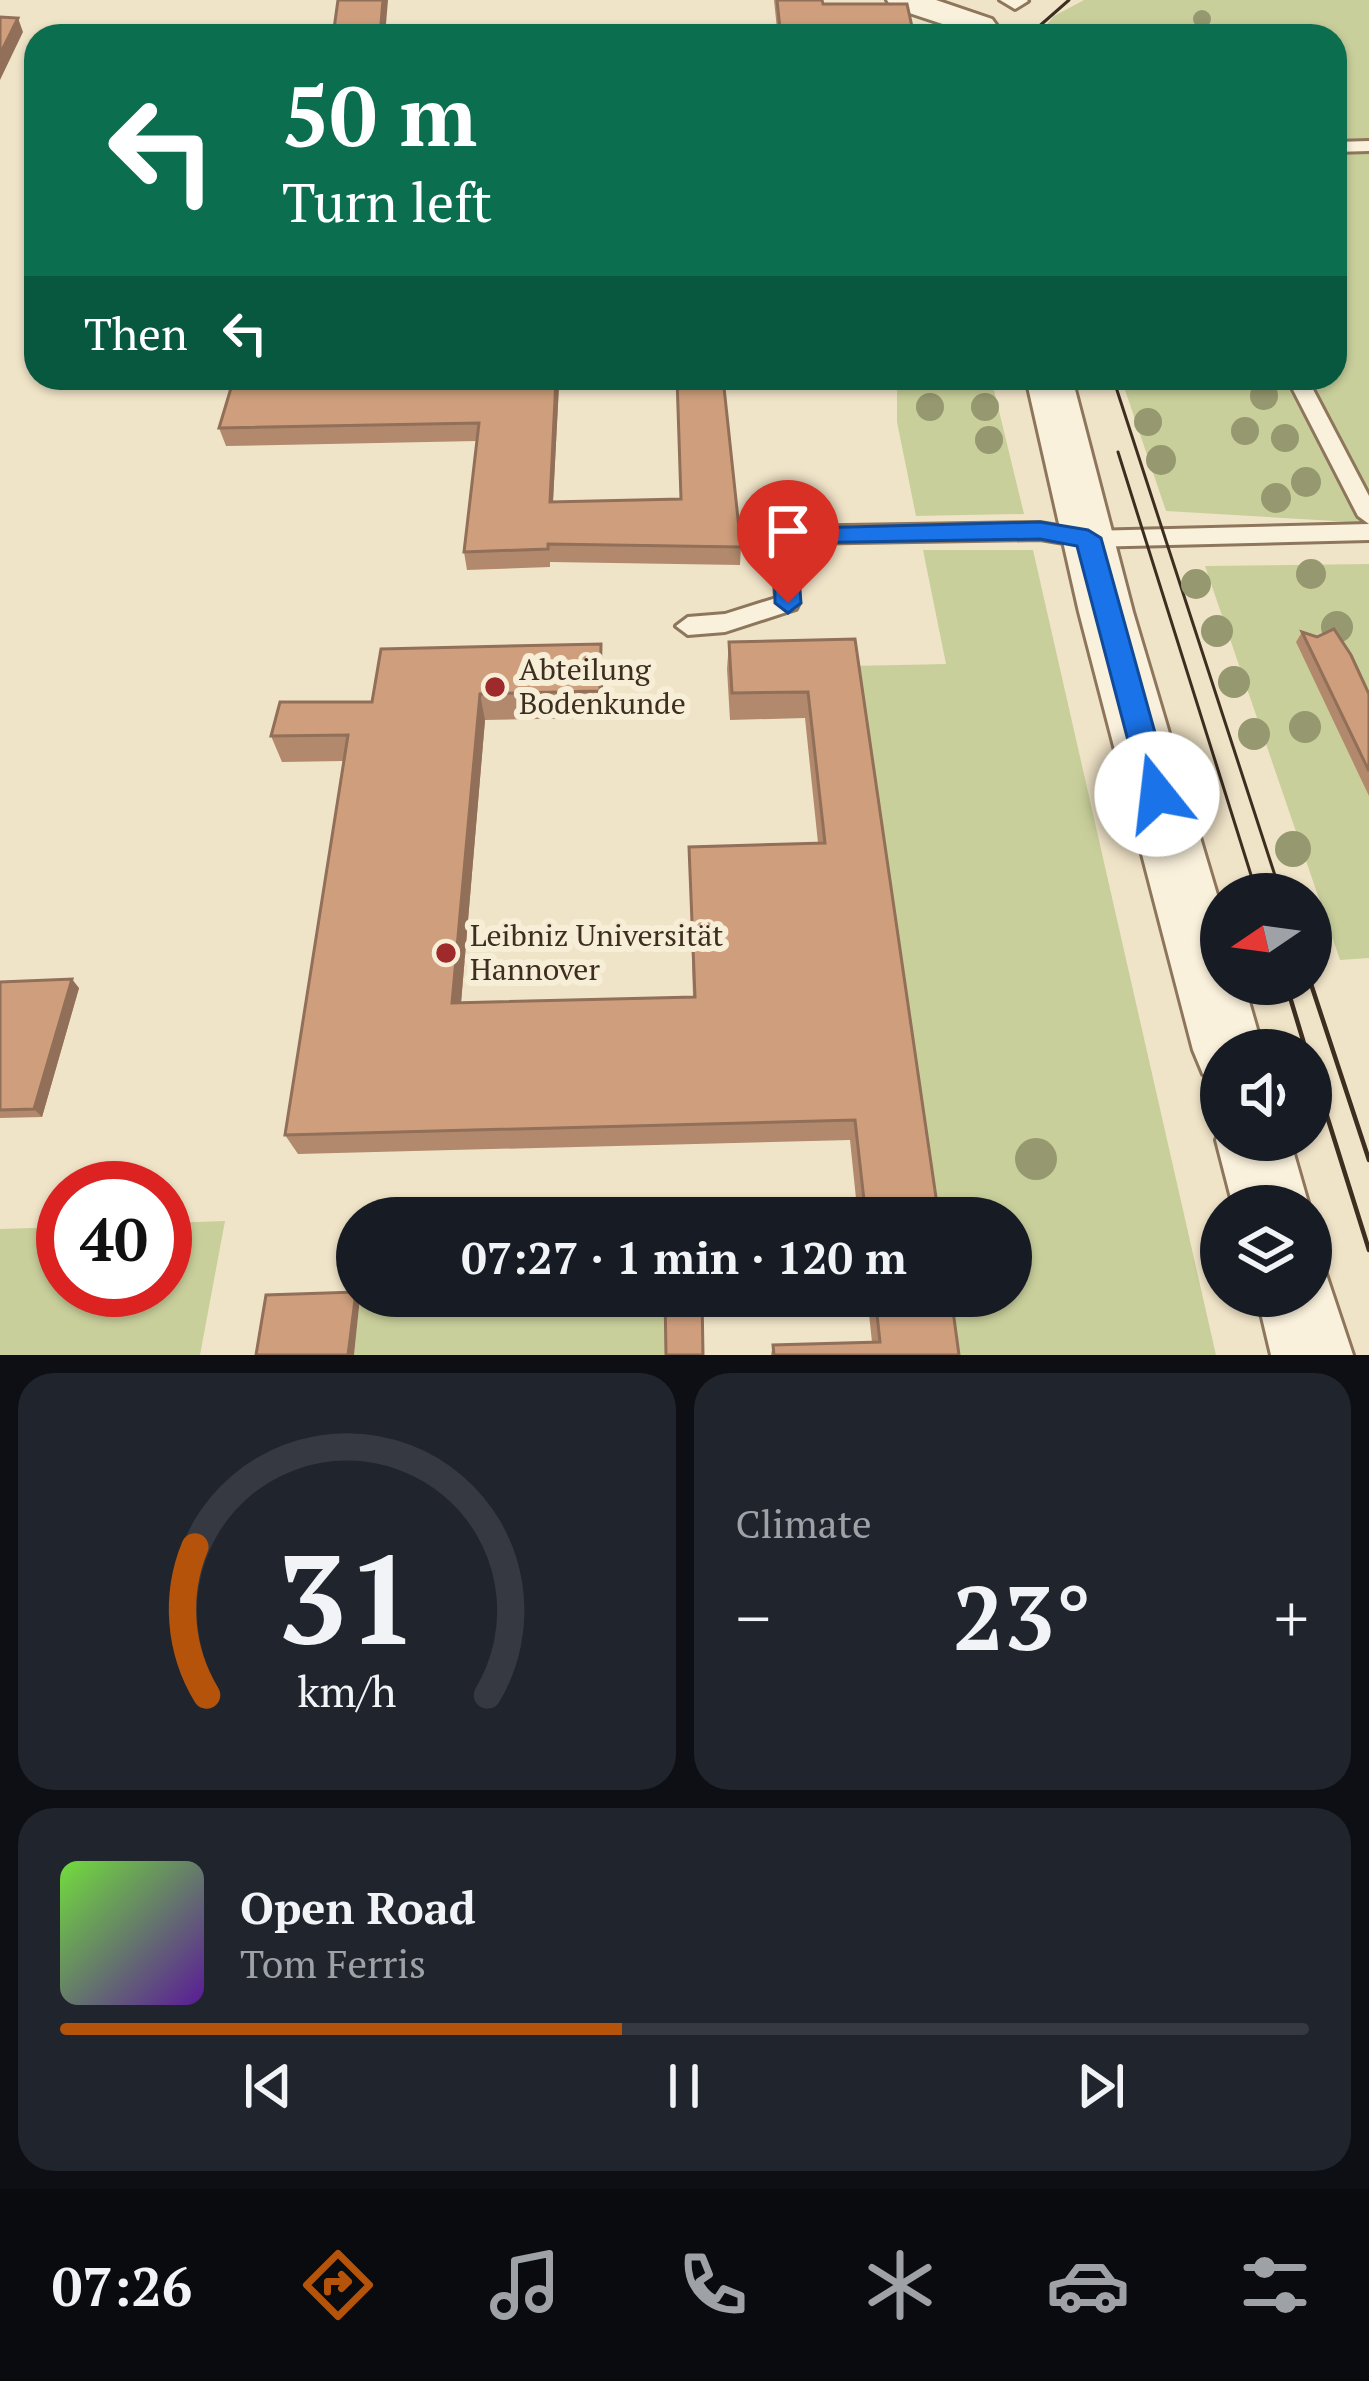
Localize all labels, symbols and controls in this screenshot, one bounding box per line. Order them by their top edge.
text: 50 m [282,59,477,170]
icon: left [84,72,240,228]
text: Turn left [282,166,492,237]
icon: left [212,300,278,366]
text: Then [84,303,188,363]
pin [737,480,839,603]
icon: arrive [755,498,821,564]
place label: Abteilung Bodenkunde [519,649,686,723]
marker: Abteilung Bodenkunde [482,674,508,700]
position arrow [1094,731,1220,857]
north arrow [1200,873,1332,1005]
map controls [1200,873,1332,1317]
place label: Leibniz Universität Hannover [470,915,723,989]
marker: Leibniz Universität Hannover [433,940,459,966]
button: sound [1200,1029,1332,1161]
speed limit sign: 40 [36,1161,192,1317]
button: layers [1200,1185,1332,1317]
text: 07:27 · 1 min · 120 m [461,1227,907,1287]
text: Climate [736,1497,872,1549]
text: 31 [276,1514,417,1680]
text: 23° [953,1556,1092,1676]
text: − [736,1573,771,1661]
text: + [1274,1573,1309,1661]
text: km/h [297,1661,396,1718]
text: Open Road [240,1877,476,1937]
text: Tom Ferris [240,1937,426,1989]
icon: previous [235,2053,301,2119]
icon: pause [651,2053,717,2119]
icon: next [1068,2053,1134,2119]
icon: directions [296,2243,380,2327]
icon: music [483,2243,567,2327]
icon: phone [671,2243,755,2327]
icon: climate [858,2243,942,2327]
icon: car [1046,2243,1130,2327]
icon: filters [1233,2243,1317,2327]
text: 07:26 [52,2250,192,2321]

